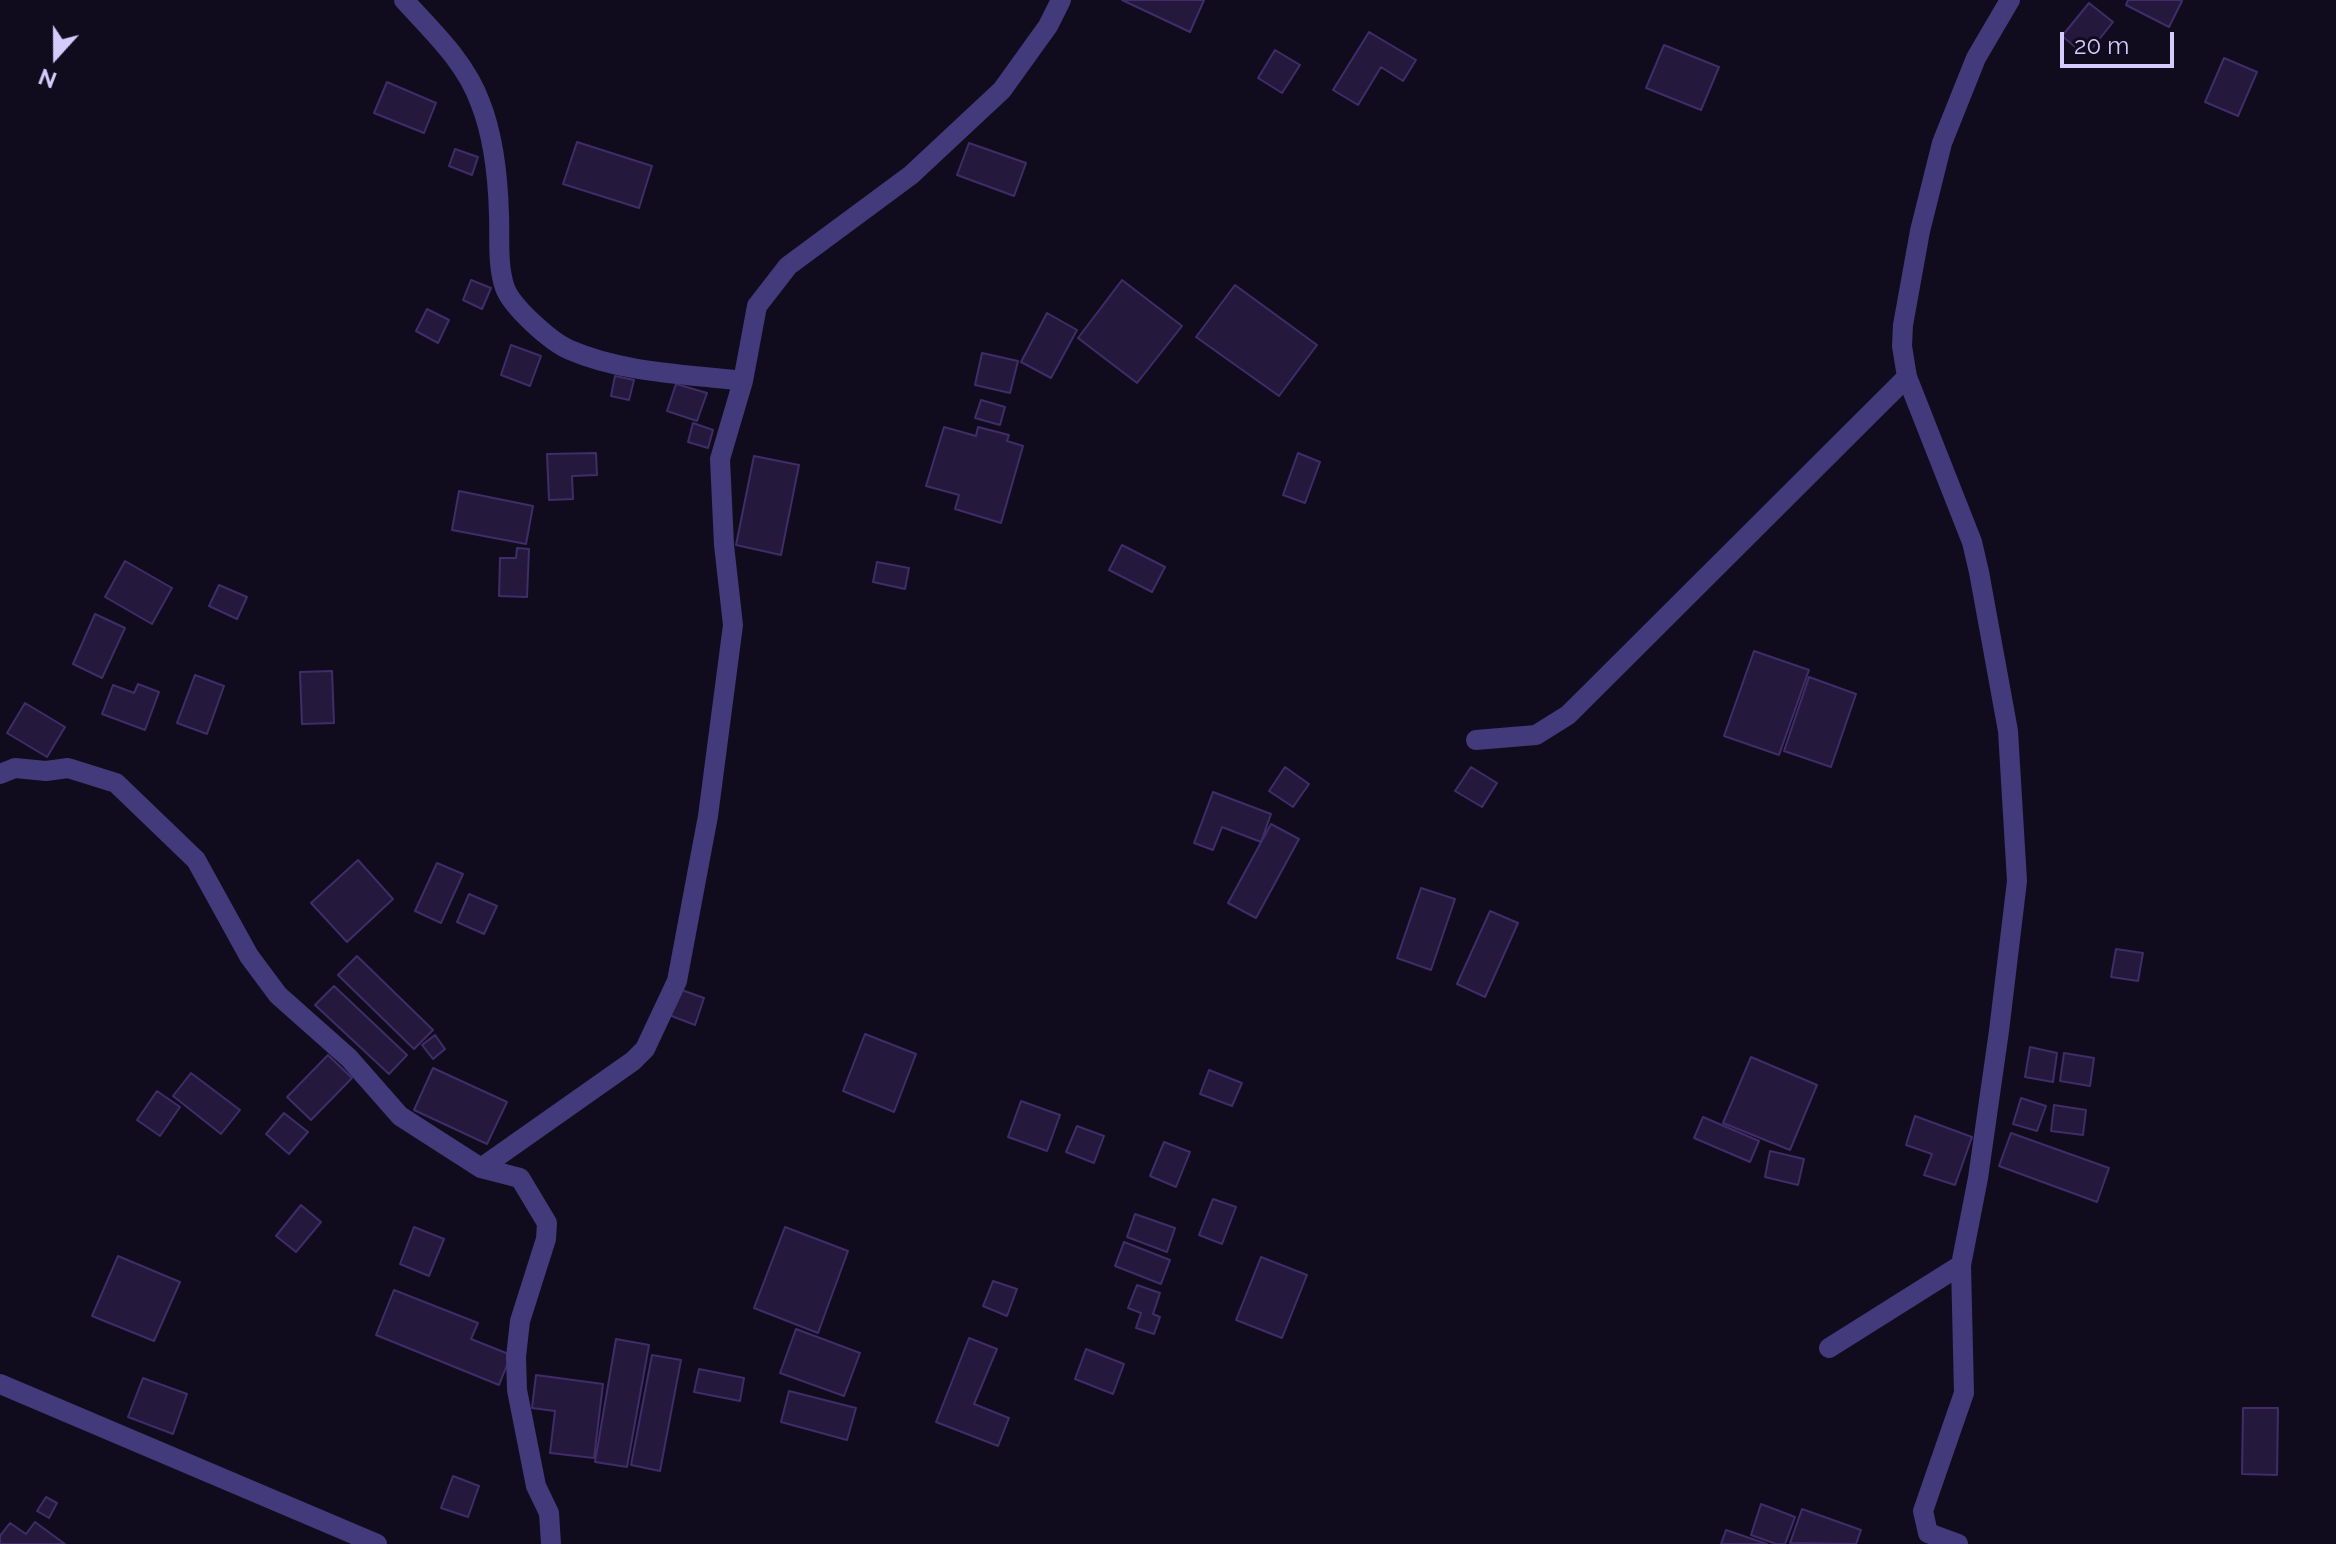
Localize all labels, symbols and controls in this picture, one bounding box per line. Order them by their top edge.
north arrow [16,16,96,96]
scale bar [2064,16,2178,66]
text: 20 m [2074,31,2129,60]
text: N [35,63,60,94]

